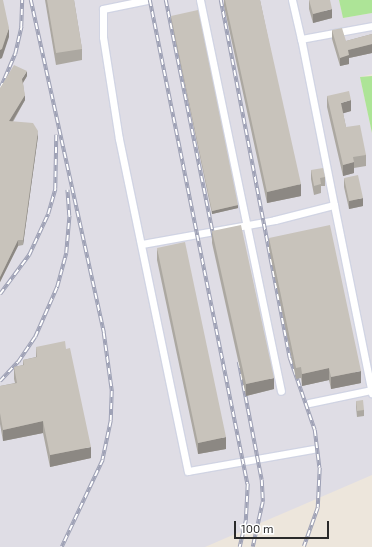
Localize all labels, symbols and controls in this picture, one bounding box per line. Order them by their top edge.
scale bar [236,513,331,539]
text: 100 m [241,521,273,535]

